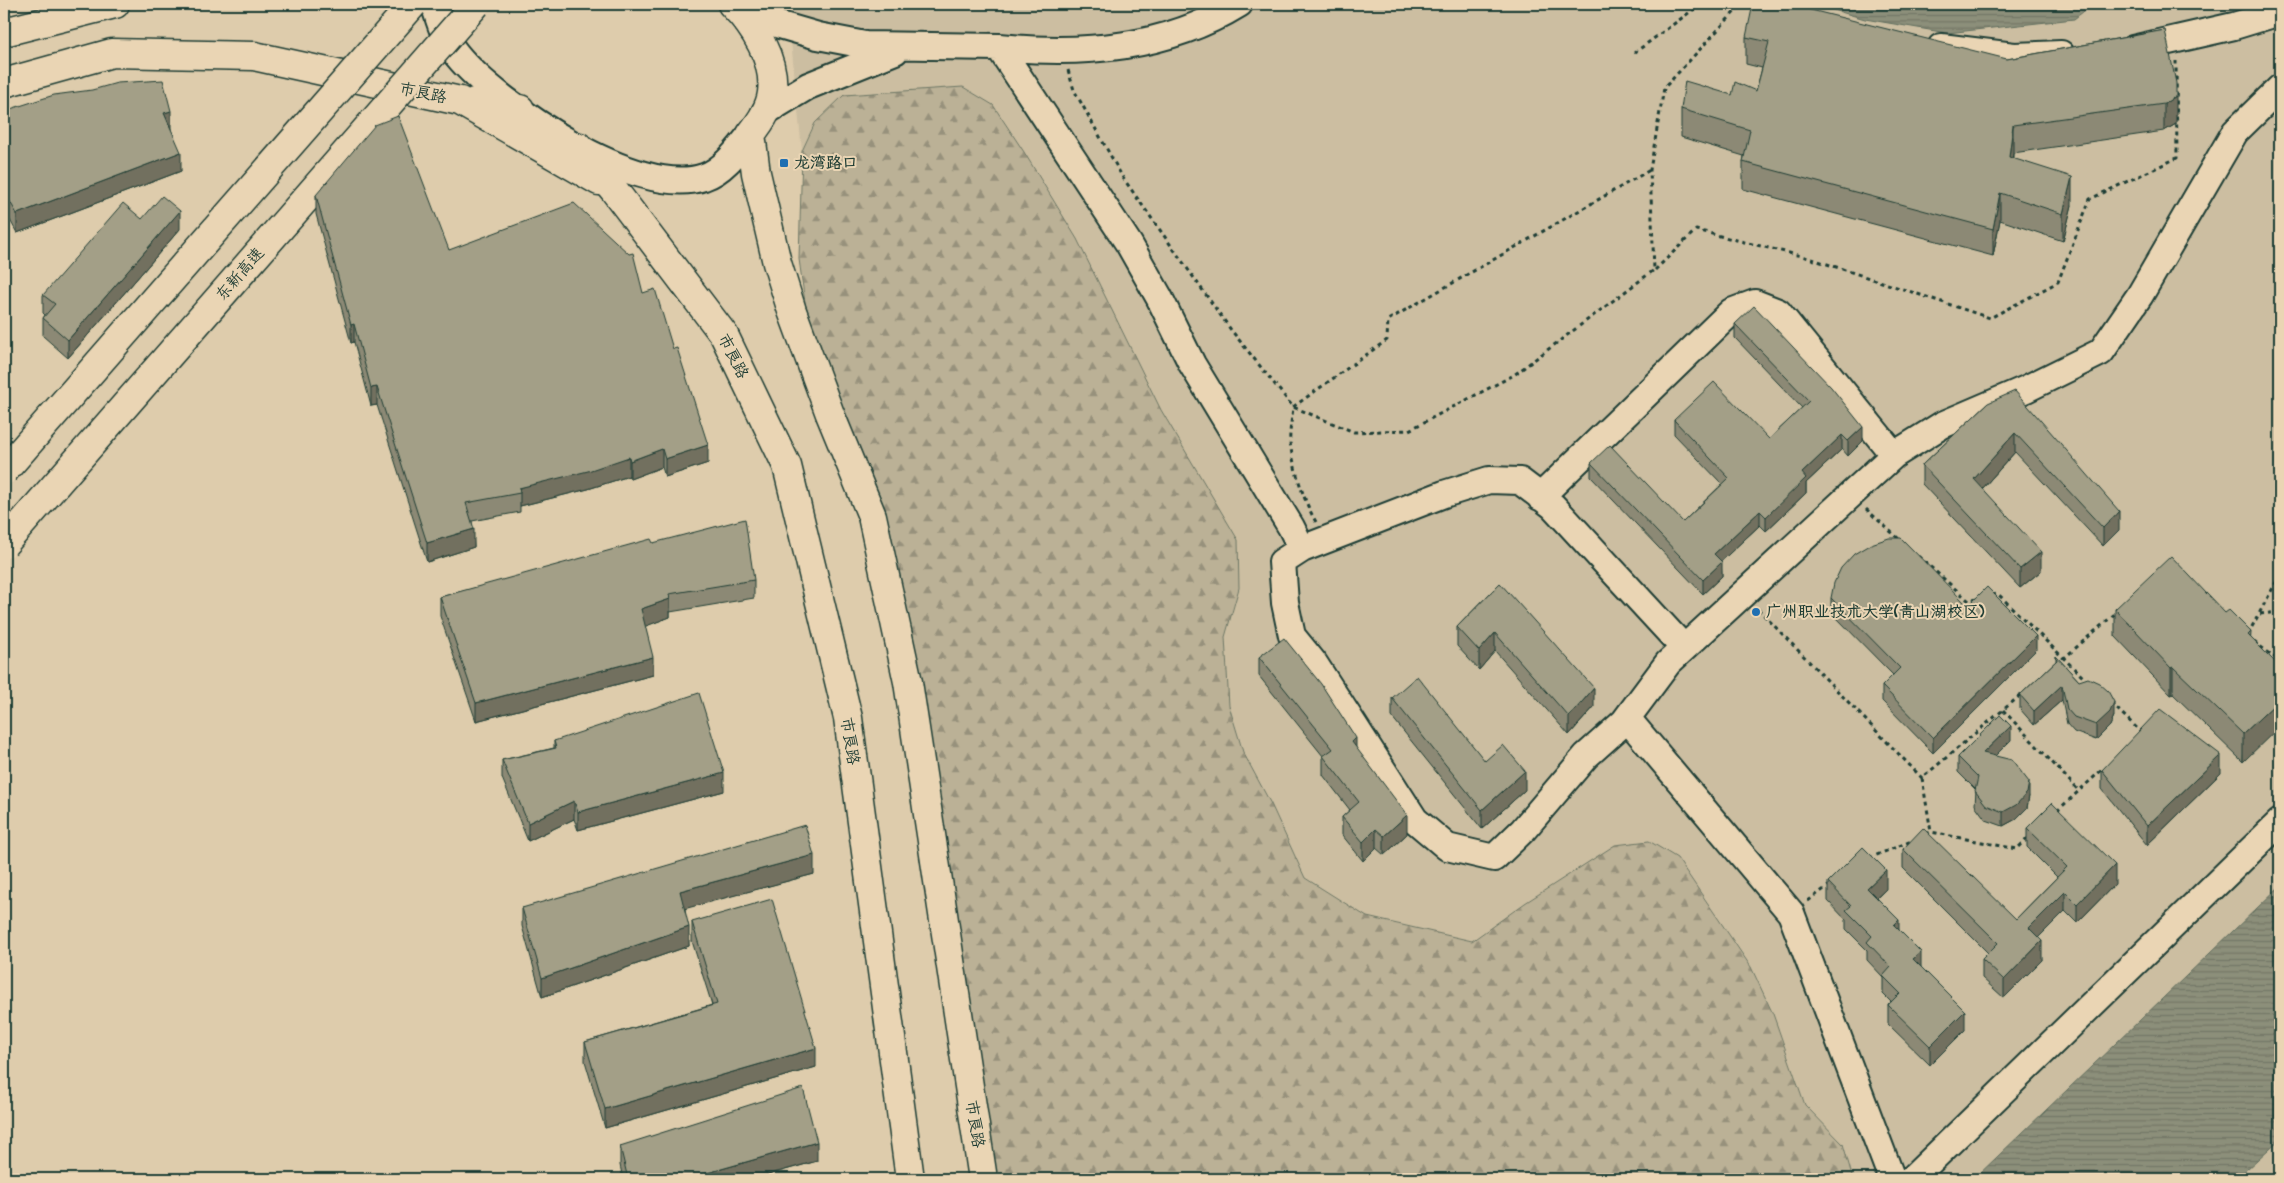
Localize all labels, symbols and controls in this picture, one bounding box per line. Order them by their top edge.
street label: 市良路 [397,77,449,109]
place label: 龙湾路口 [794,152,858,174]
marker: 龙湾路口 [778,157,790,169]
street label: 东新高速 [211,243,269,305]
street label: 市良路 [712,330,754,382]
place label: 广州职业技术大学(青山湖校区) [1766,601,1985,623]
marker: 广州职业技术大学(青山湖校区) [1750,606,1762,618]
street label: 市良路 [835,716,865,766]
street label: 市良路 [960,1099,990,1149]

